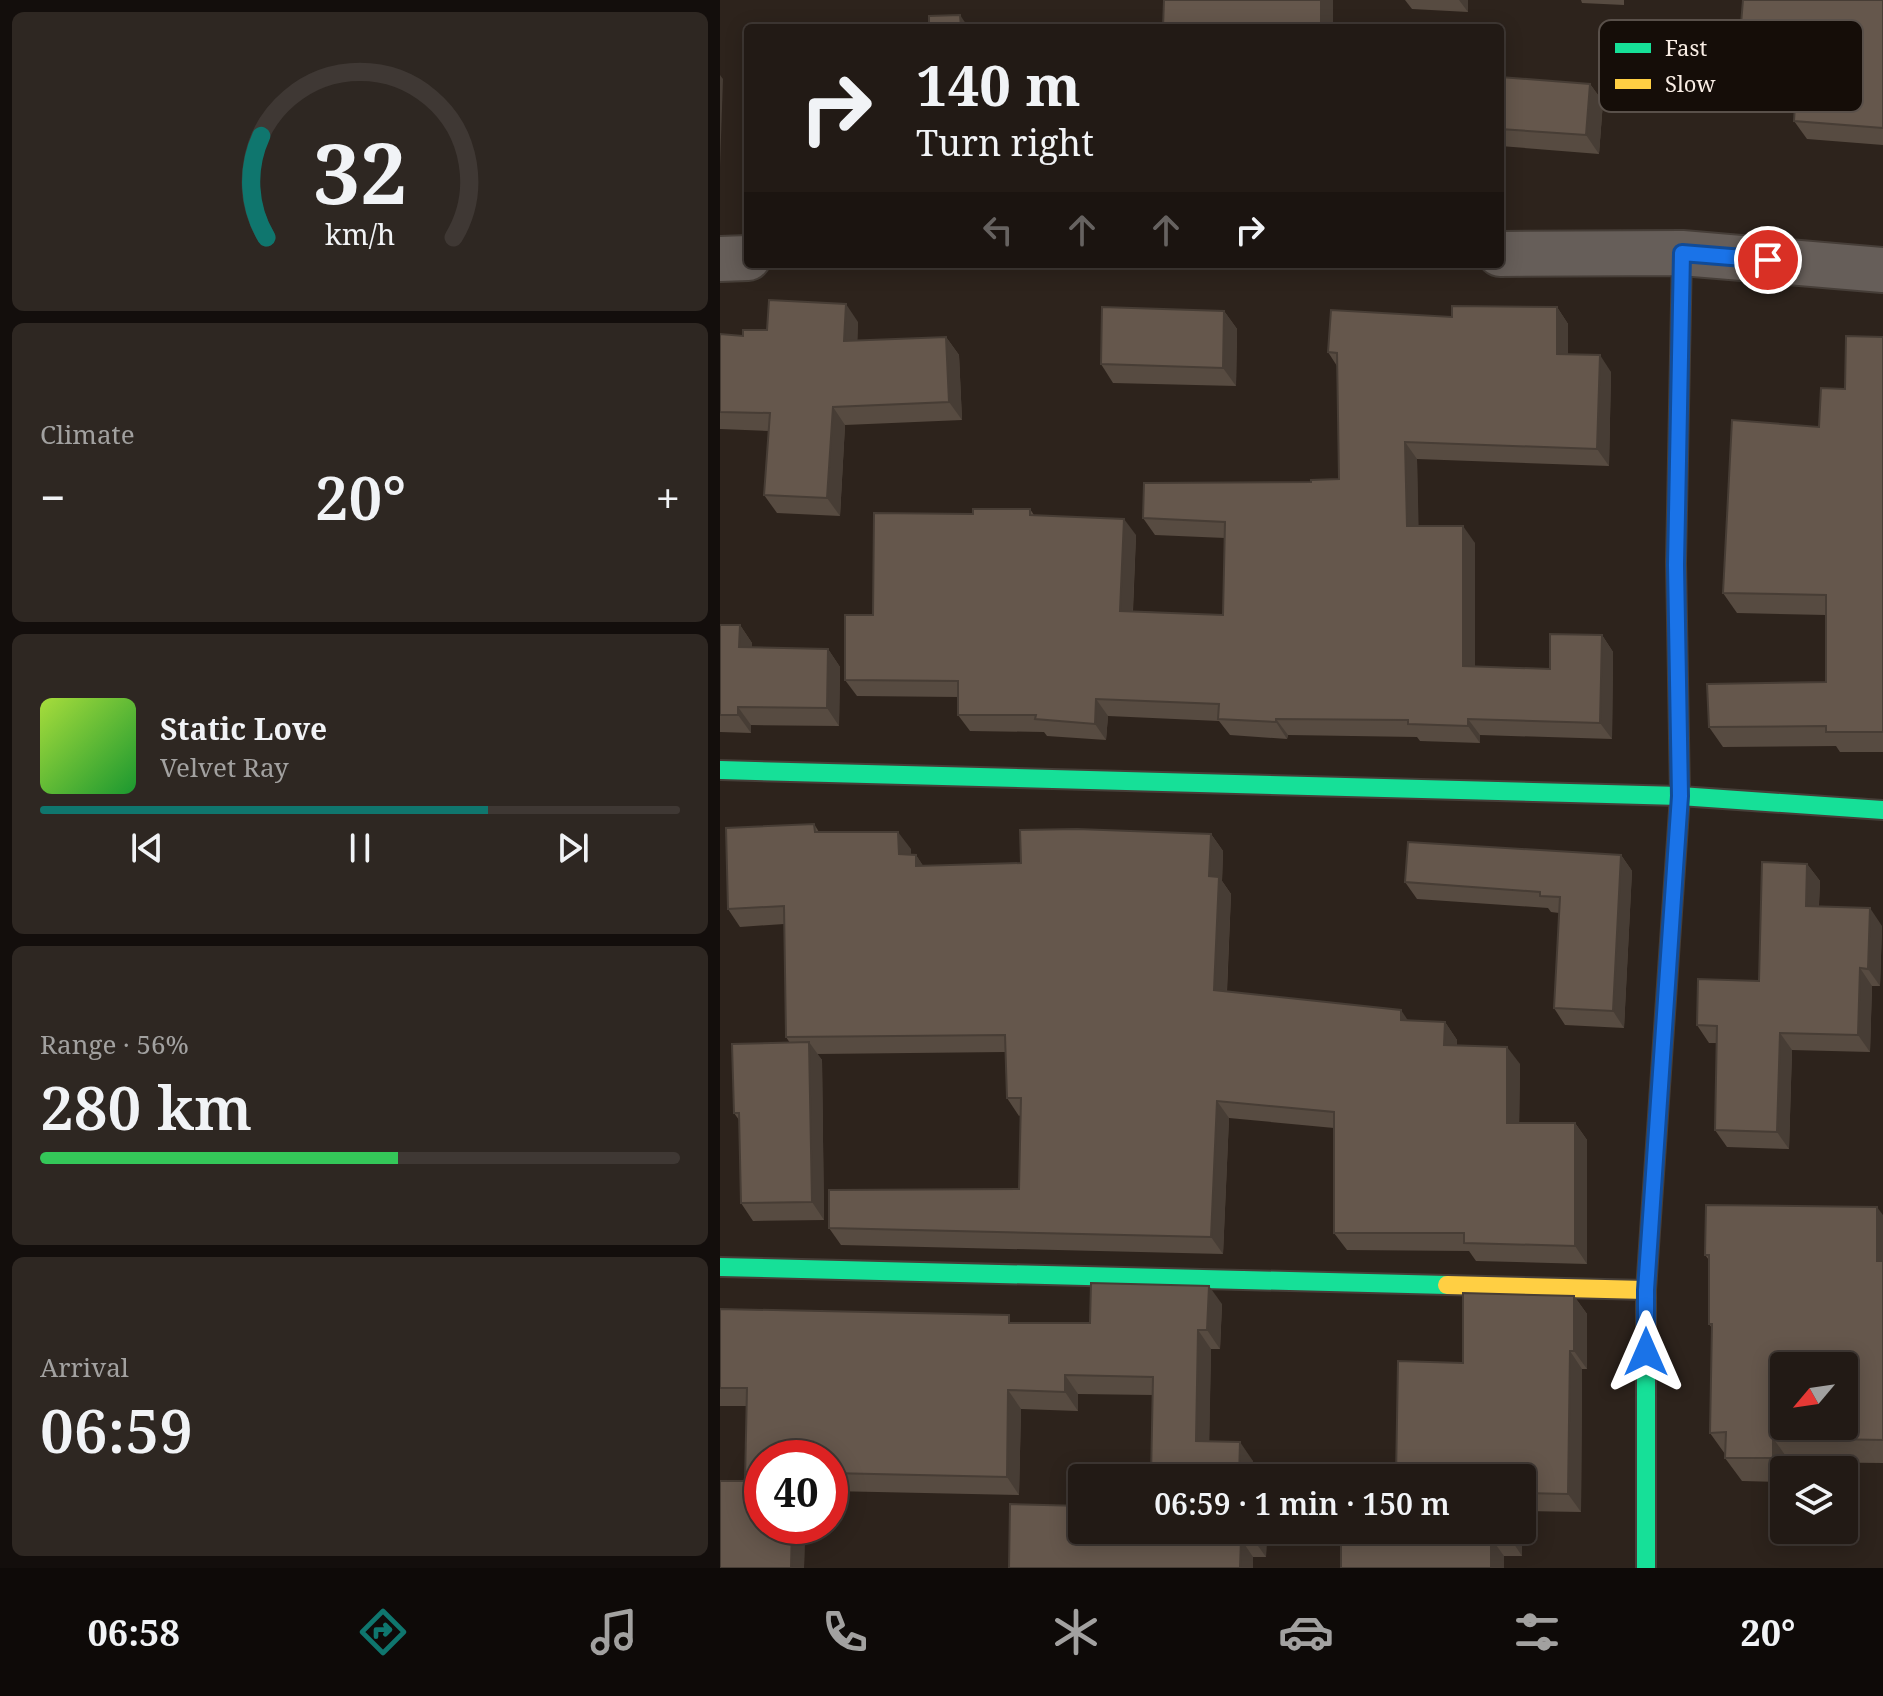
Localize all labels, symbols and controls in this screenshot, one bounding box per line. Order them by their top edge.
legend [1599,20,1863,112]
text: Fast [1665,32,1707,62]
text: 140 m [916,46,1081,122]
icon: right [784,56,888,160]
text: Slow [1665,68,1715,98]
text: 32 [313,114,407,227]
text: Turn right [916,118,1094,167]
icon: left [976,208,1020,252]
icon: ahead [1060,208,1104,252]
icon: ahead [1144,208,1188,252]
icon: right [1228,208,1272,252]
text: km/h [325,214,395,253]
pin [1734,226,1802,294]
icon: arrive [1746,238,1790,282]
text: Climate [40,416,135,452]
text: 20° [315,456,406,538]
text: − [40,467,65,527]
text: + [655,467,680,527]
text: Static Love [160,708,327,749]
text: Velvet Ray [160,749,289,785]
icon: previous [125,826,169,870]
icon: pause [338,826,382,870]
icon: next [551,826,595,870]
text: Range · 56% [40,1026,189,1062]
text: 280 km [40,1066,252,1148]
position arrow [1604,1310,1688,1394]
text: Arrival [40,1349,129,1385]
north arrow [1770,1352,1858,1440]
map controls [1770,1352,1858,1544]
text: 06:59 [40,1389,193,1471]
speed limit sign: 40 [744,1440,848,1544]
button: layers [1770,1456,1858,1544]
text: 06:59 · 1 min · 150 m [1154,1483,1450,1524]
icon: directions [355,1604,411,1660]
icon: music [586,1604,642,1660]
icon: phone [817,1604,873,1660]
icon: climate [1048,1604,1104,1660]
icon: car [1278,1604,1334,1660]
icon: filters [1509,1604,1565,1660]
text: 06:58 [87,1608,180,1657]
text: 20° [1740,1608,1795,1657]

